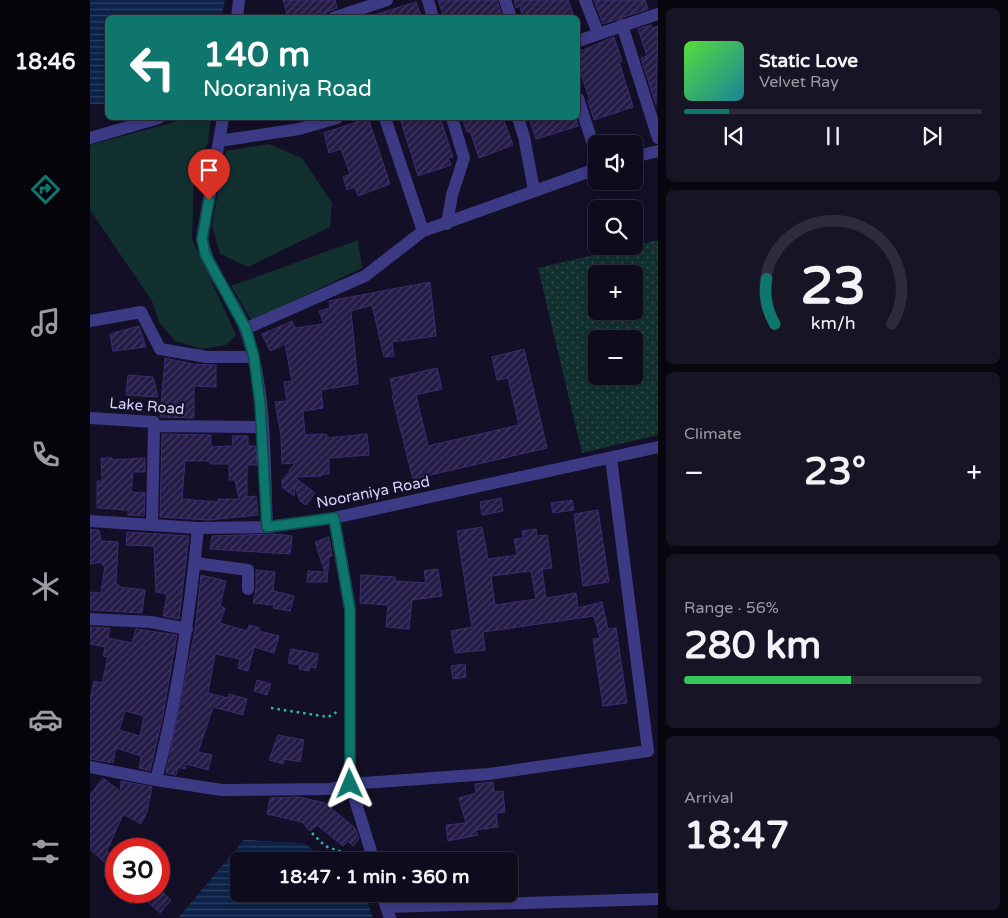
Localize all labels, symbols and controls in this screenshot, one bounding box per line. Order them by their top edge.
text: 140 m [203,34,310,76]
icon: left [120,35,185,100]
text: 18:46 [15,49,75,75]
text: Static Love [759,50,858,72]
text: Velvet Ray [759,72,839,92]
text: Nooraniya Road [203,76,372,102]
icon: previous [720,122,748,150]
icon: pause [819,122,847,150]
icon: next [918,122,946,150]
map controls [588,135,643,385]
button: sound [588,135,643,190]
pin [188,149,230,200]
icon: arrive [195,156,223,184]
icon: directions [28,172,63,207]
button: search [588,200,643,255]
text: 23 [800,255,866,318]
button: + [588,265,643,320]
icon: music [28,305,63,340]
text: km/h [811,313,855,334]
button: − [588,330,643,385]
street label: Lake Road [109,394,185,418]
text: Climate [684,424,742,444]
icon: phone [28,437,63,472]
text: 23° [804,449,866,495]
text: − [684,456,704,490]
text: + [966,456,982,490]
street label: Nooraniya Road [315,472,431,512]
icon: climate [28,569,63,604]
text: Range · 56% [684,598,779,618]
text: 280 km [684,623,821,669]
icon: car [28,702,63,737]
position arrow [323,757,375,809]
text: Arrival [684,788,733,808]
text: 18:47 [684,813,789,859]
icon: filters [28,834,63,869]
speed limit sign: 30 [105,838,170,903]
text: 18:47 · 1 min · 360 m [278,866,470,888]

